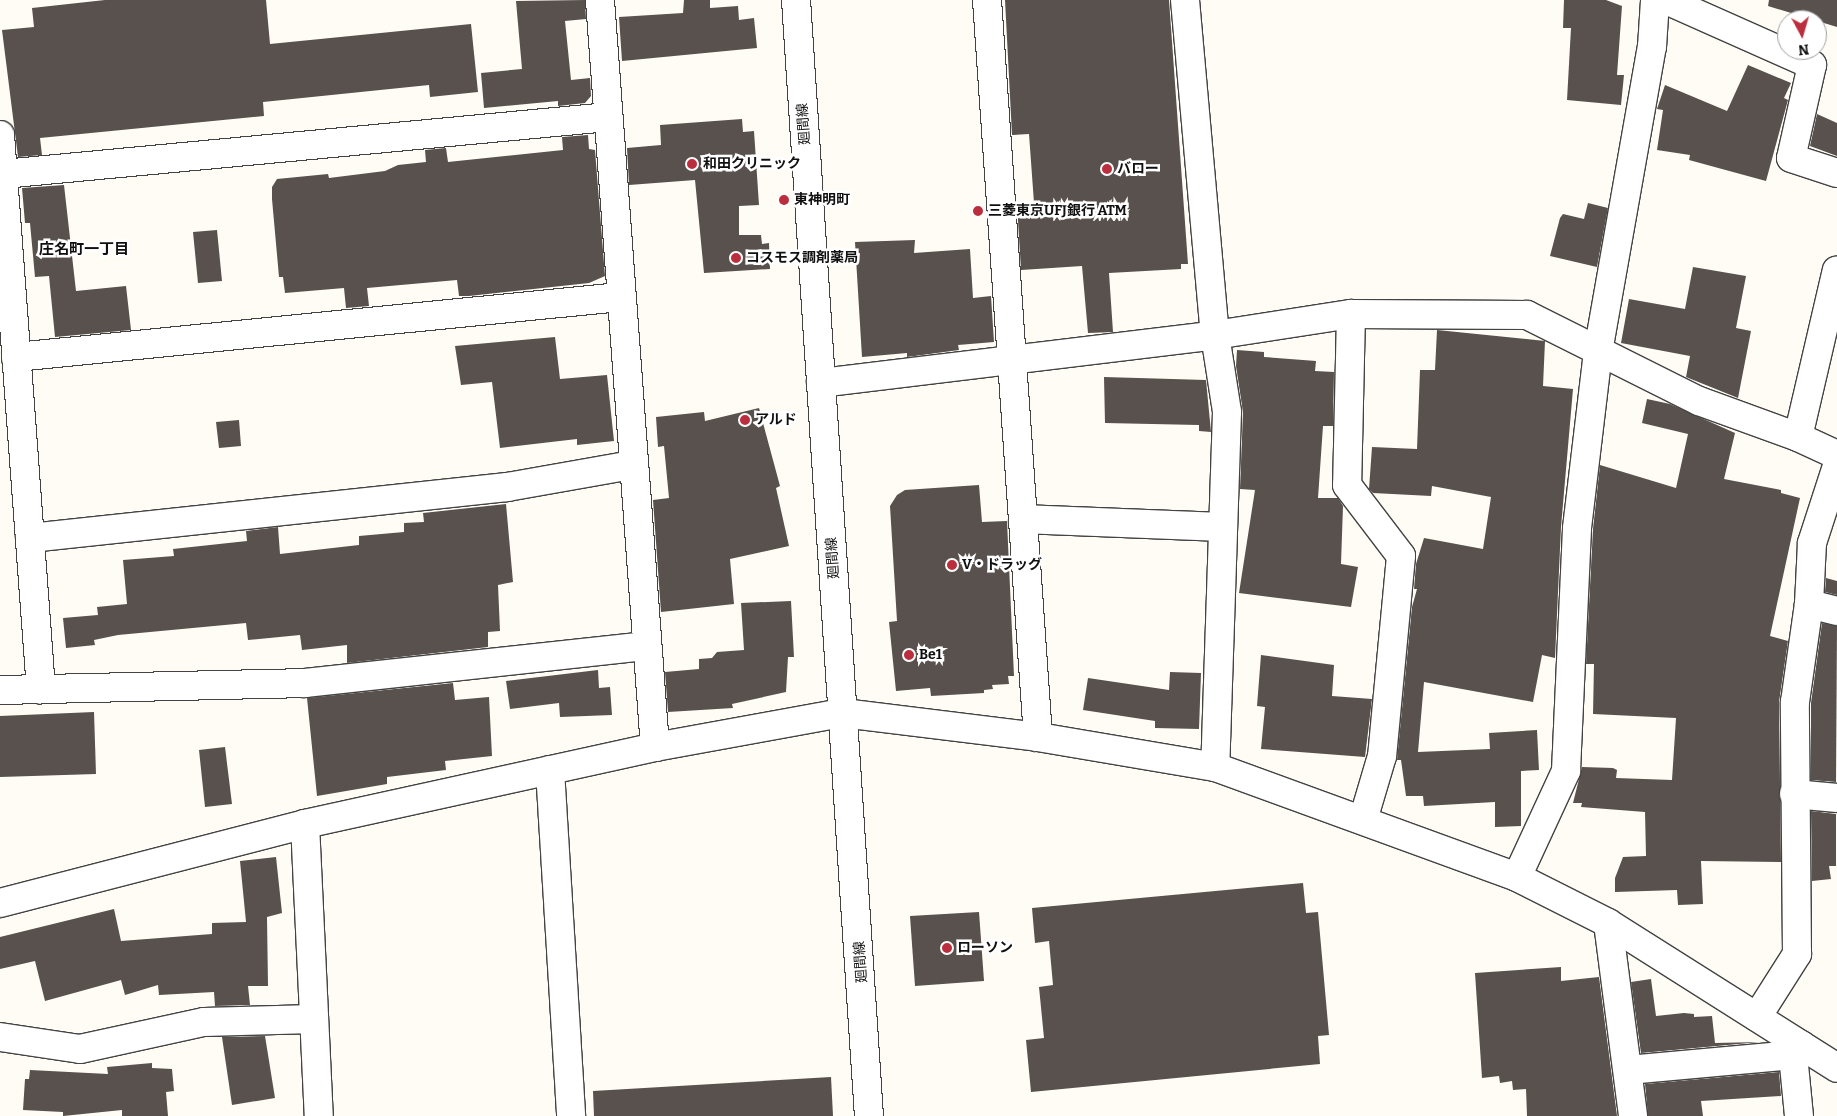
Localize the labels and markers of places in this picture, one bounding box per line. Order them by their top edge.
place label: 和田クリニック [703,156,801,172]
marker: 和田クリニック [685,157,699,171]
place label: バロー [1117,161,1159,177]
marker: バロー [1101,163,1113,175]
place label: 東神明町 [794,192,850,208]
marker: 東神明町 [778,194,790,206]
place label: 三菱東京UFJ銀行 ATM [988,203,1127,219]
marker: 三菱東京UFJ銀行 ATM [972,205,984,217]
place label: コスモス調剤薬局 [746,250,858,266]
marker: コスモス調剤薬局 [730,252,742,264]
place label: アルド [755,412,797,428]
marker: アルド [739,414,751,426]
place label: V・ドラッグ [962,557,1042,573]
marker: V・ドラッグ [946,559,958,571]
place label: Be1 [919,647,942,663]
marker: Be1 [903,649,915,661]
place label: ローソン [957,940,1013,956]
marker: ローソン [941,942,953,954]

